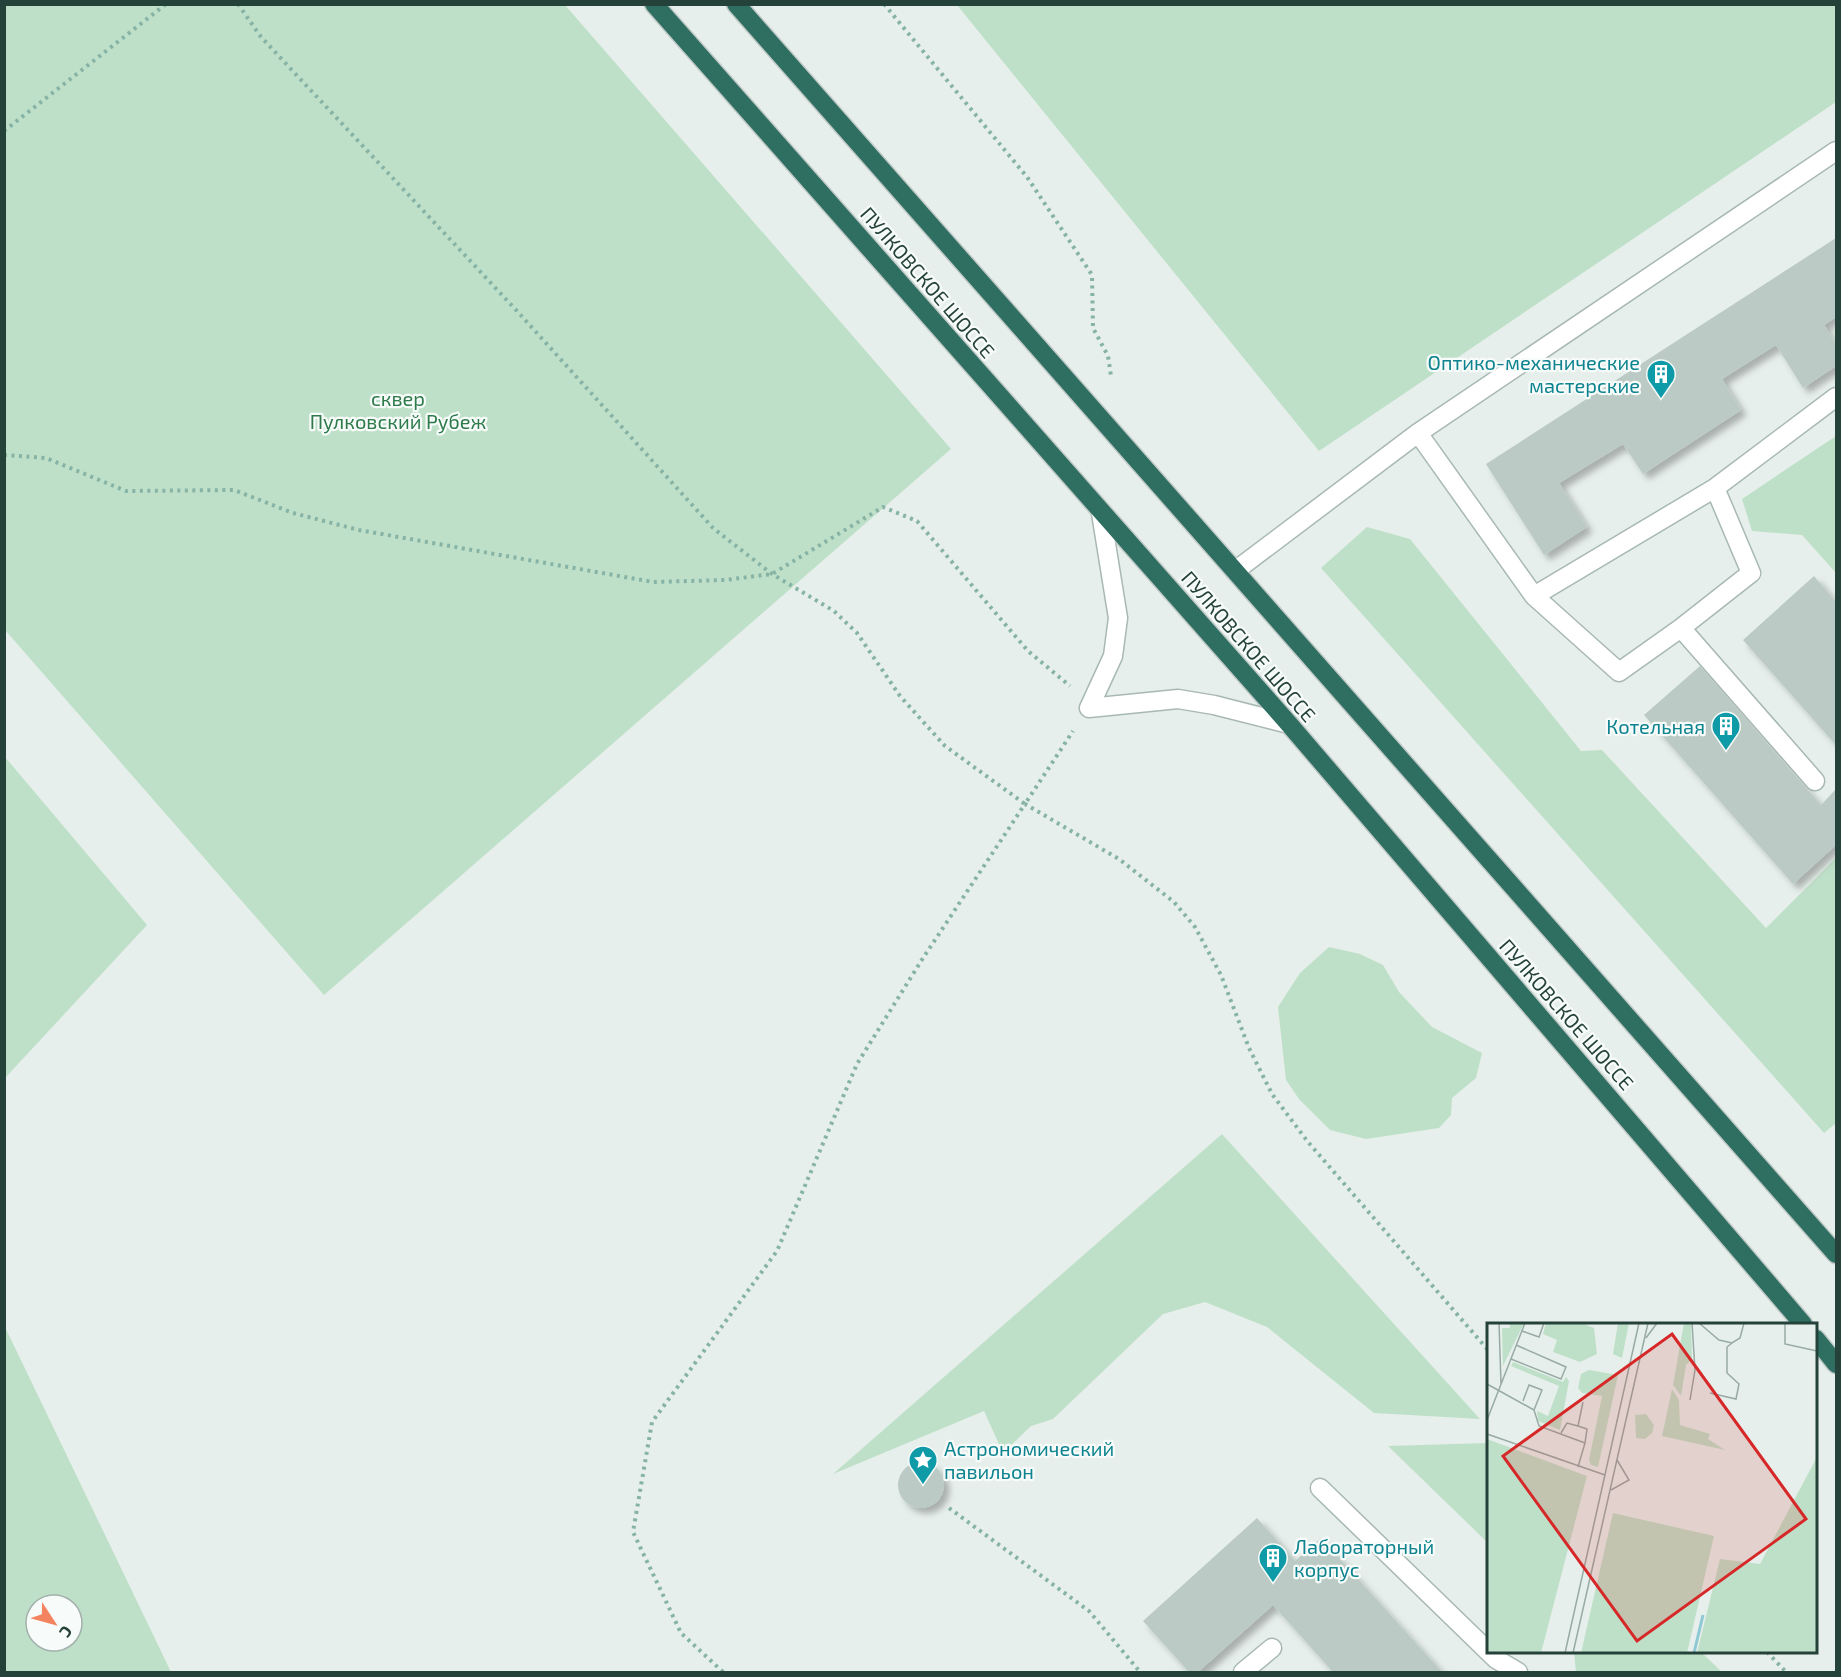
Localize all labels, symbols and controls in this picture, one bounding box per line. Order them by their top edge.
street label: ПУЛКОВСКОЕ ШОССЕ [856,202,1000,362]
place label: Оптико-механические мастерские [1428,350,1640,397]
building icon: Оптико-механические мастерские [1645,358,1677,400]
park label: сквер Пулковский Рубеж [310,386,486,434]
street label: ПУЛКОВСКОЕ ШОССЕ [1177,566,1321,726]
building icon: Котельная [1710,710,1742,752]
place label: Котельная [1606,714,1705,738]
street label: ПУЛКОВСКОЕ ШОССЕ [1495,934,1639,1094]
inset map [1487,1323,1817,1653]
place label: Астрономический павильон [944,1436,1114,1483]
place icon: Астрономический павильон [907,1444,939,1486]
place label: Лабораторный корпус [1294,1534,1434,1582]
building icon: Лабораторный корпус [1257,1542,1289,1584]
north arrow [24,1593,84,1653]
text: С [56,1623,77,1642]

